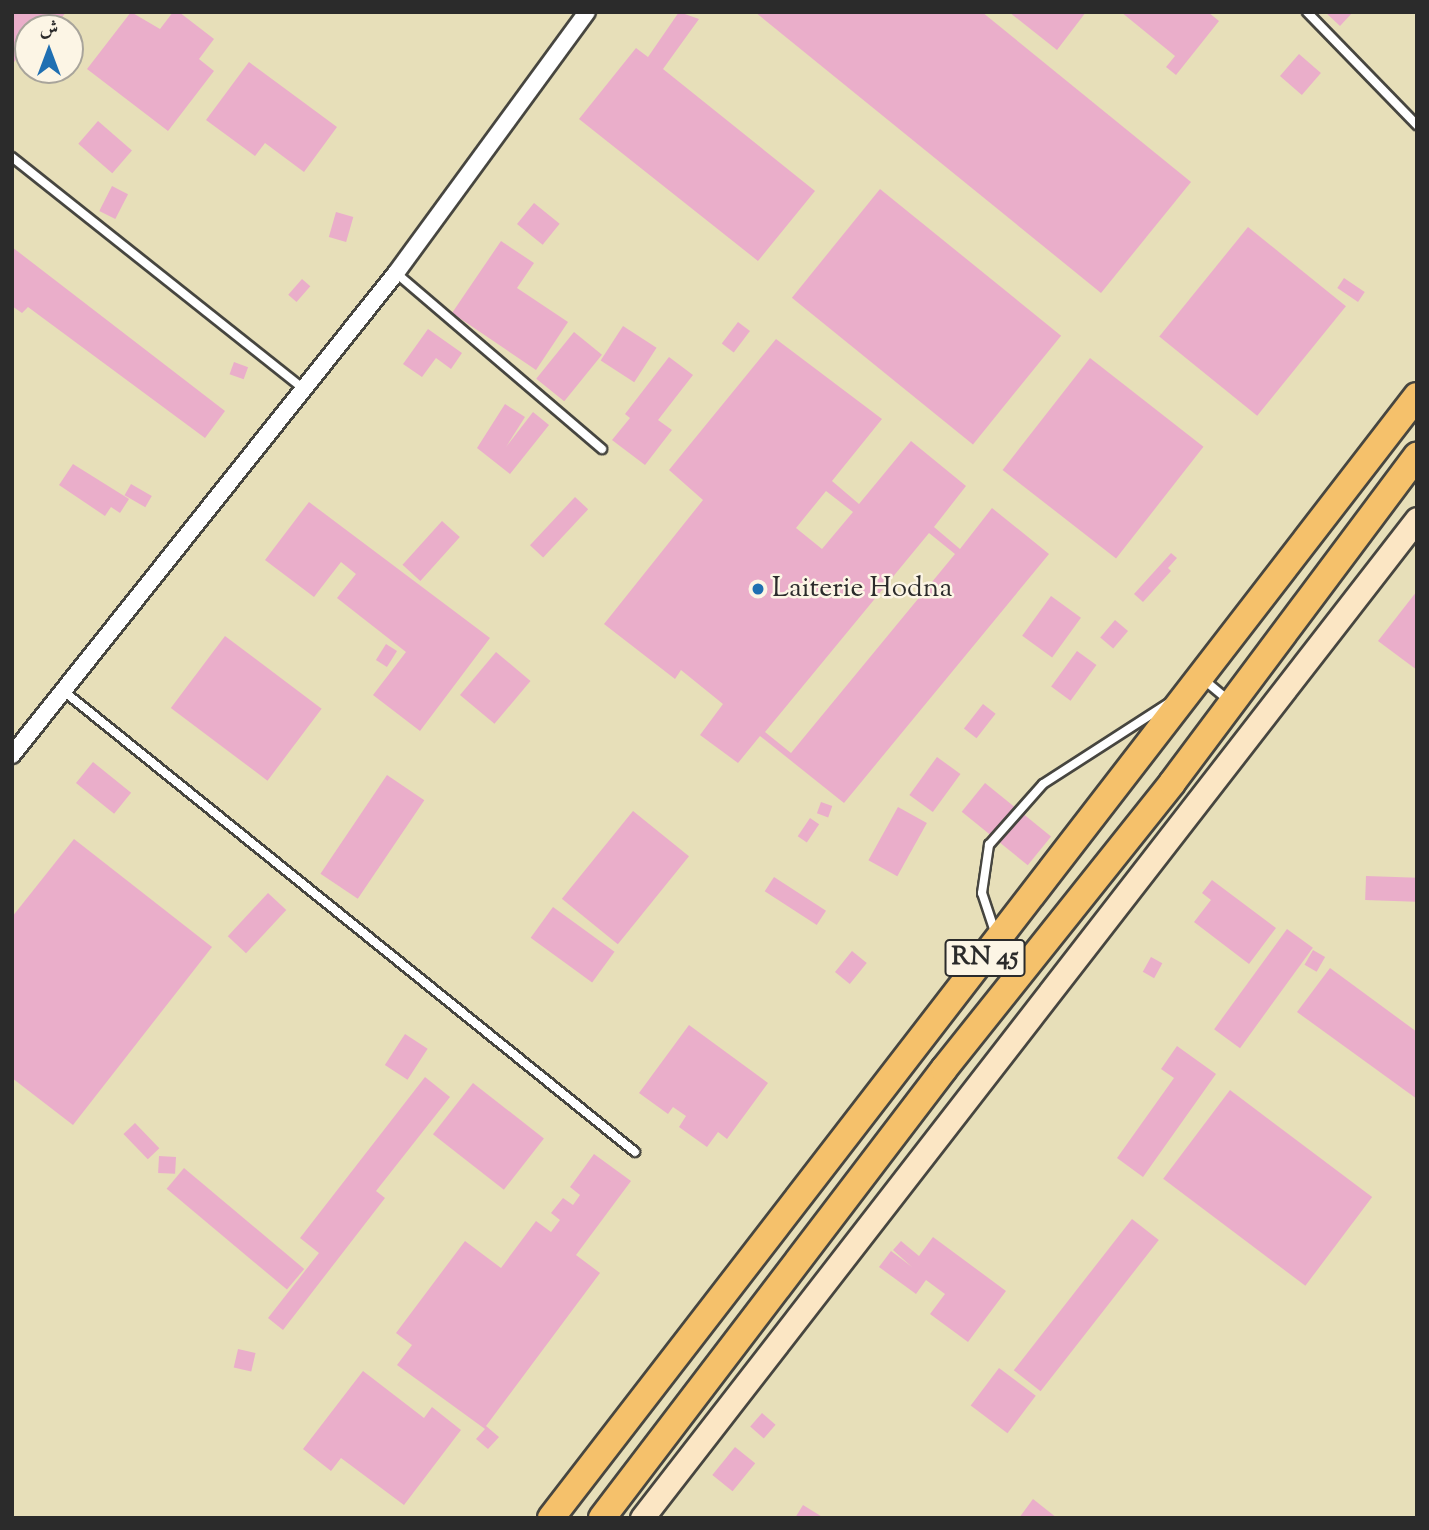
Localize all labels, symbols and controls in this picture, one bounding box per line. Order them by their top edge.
north arrow [14,14,84,84]
text: ش [40,16,58,43]
place label: Laiterie Hodna [772,572,952,606]
marker: Laiterie Hodna [750,581,766,597]
road number: RN 45 [943,936,1027,981]

